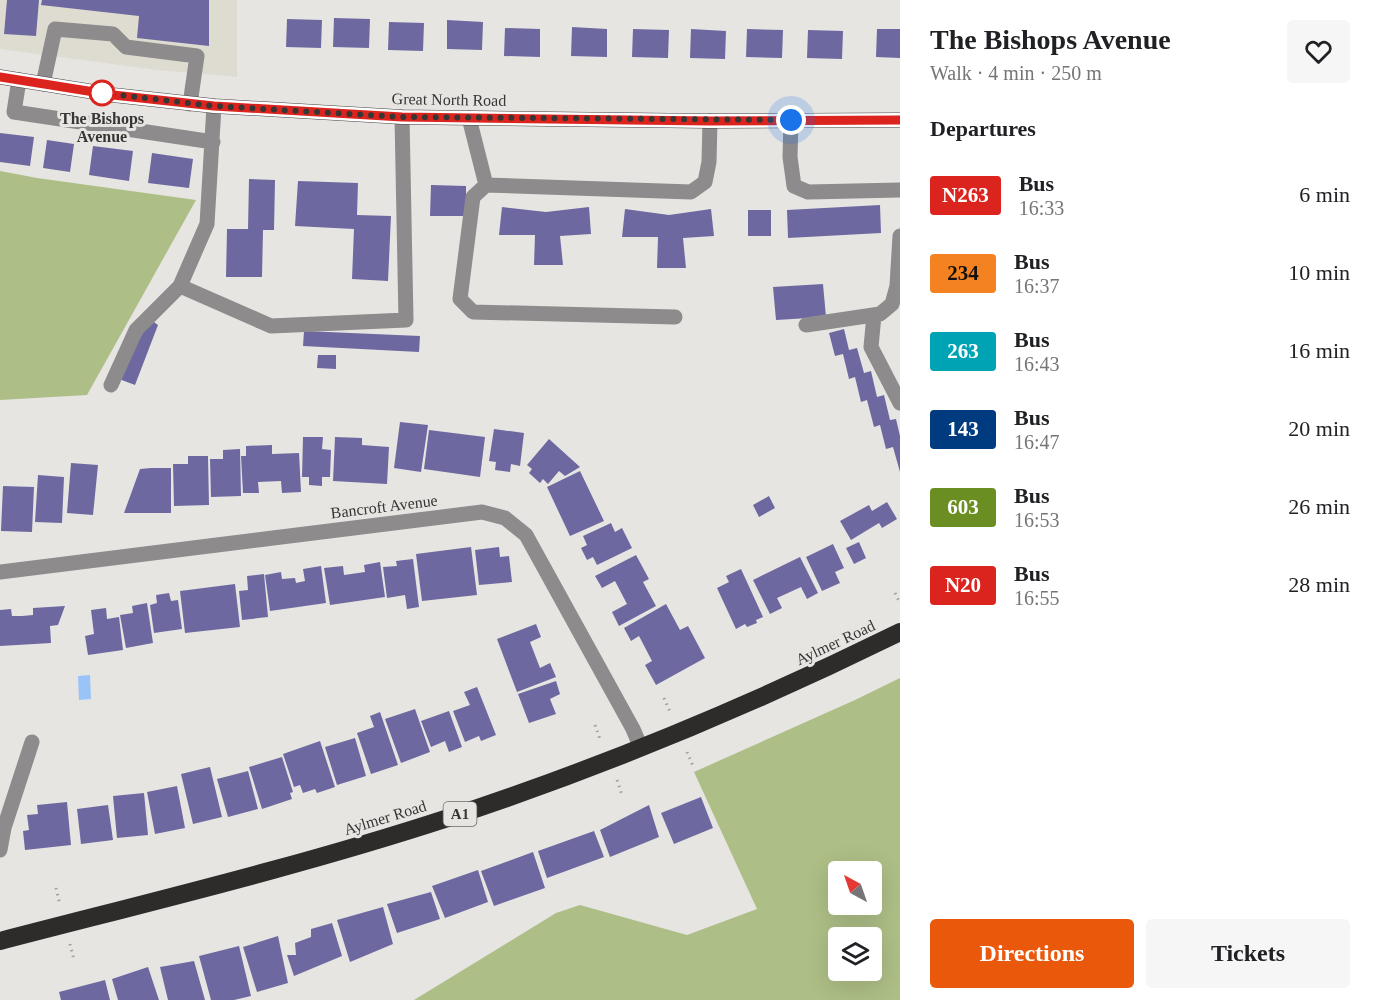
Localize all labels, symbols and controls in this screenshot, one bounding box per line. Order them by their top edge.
button: heart [1287,20,1350,83]
text: The Bishops Avenue [930,24,1171,55]
text: Walk · 4 min · 250 m [930,62,1102,84]
marker: The Bishops Avenue [89,80,115,106]
street label: Great North Road [392,90,506,109]
your location [776,105,806,135]
place label: The Bishops Avenue [60,110,144,145]
text: Departures [930,116,1036,141]
text: Bus [1019,171,1054,196]
text: 6 min [1299,182,1350,207]
text: N263 [942,183,989,207]
text: 16:33 [1019,197,1064,219]
text: Bus [1014,249,1049,274]
text: 10 min [1288,260,1350,285]
text: 234 [947,261,979,285]
text: 16:37 [1014,275,1060,297]
text: Bus [1014,327,1049,352]
text: 16 min [1288,338,1350,363]
text: 263 [947,339,979,363]
text: 16:43 [1014,353,1060,375]
text: Bus [1014,405,1049,430]
text: 20 min [1288,416,1350,441]
text: 143 [947,417,979,441]
text: 16:47 [1014,431,1060,453]
text: Bus [1014,483,1049,508]
street label: Bancroft Avenue [330,491,439,521]
text: 26 min [1288,494,1350,519]
text: 603 [947,495,979,519]
text: 16:53 [1014,509,1060,531]
text: Bus [1014,561,1049,586]
text: 28 min [1288,572,1350,597]
text: N20 [945,573,981,597]
text: 16:55 [1014,587,1060,609]
street label: Aylmer Road [793,617,878,669]
street label: Aylmer Road [342,797,429,839]
road number: A1 [444,802,476,826]
north arrow [828,861,882,915]
map controls [828,861,882,981]
button: Directions [930,919,1134,988]
button: Tickets [1146,919,1350,988]
button: layers [828,927,882,981]

